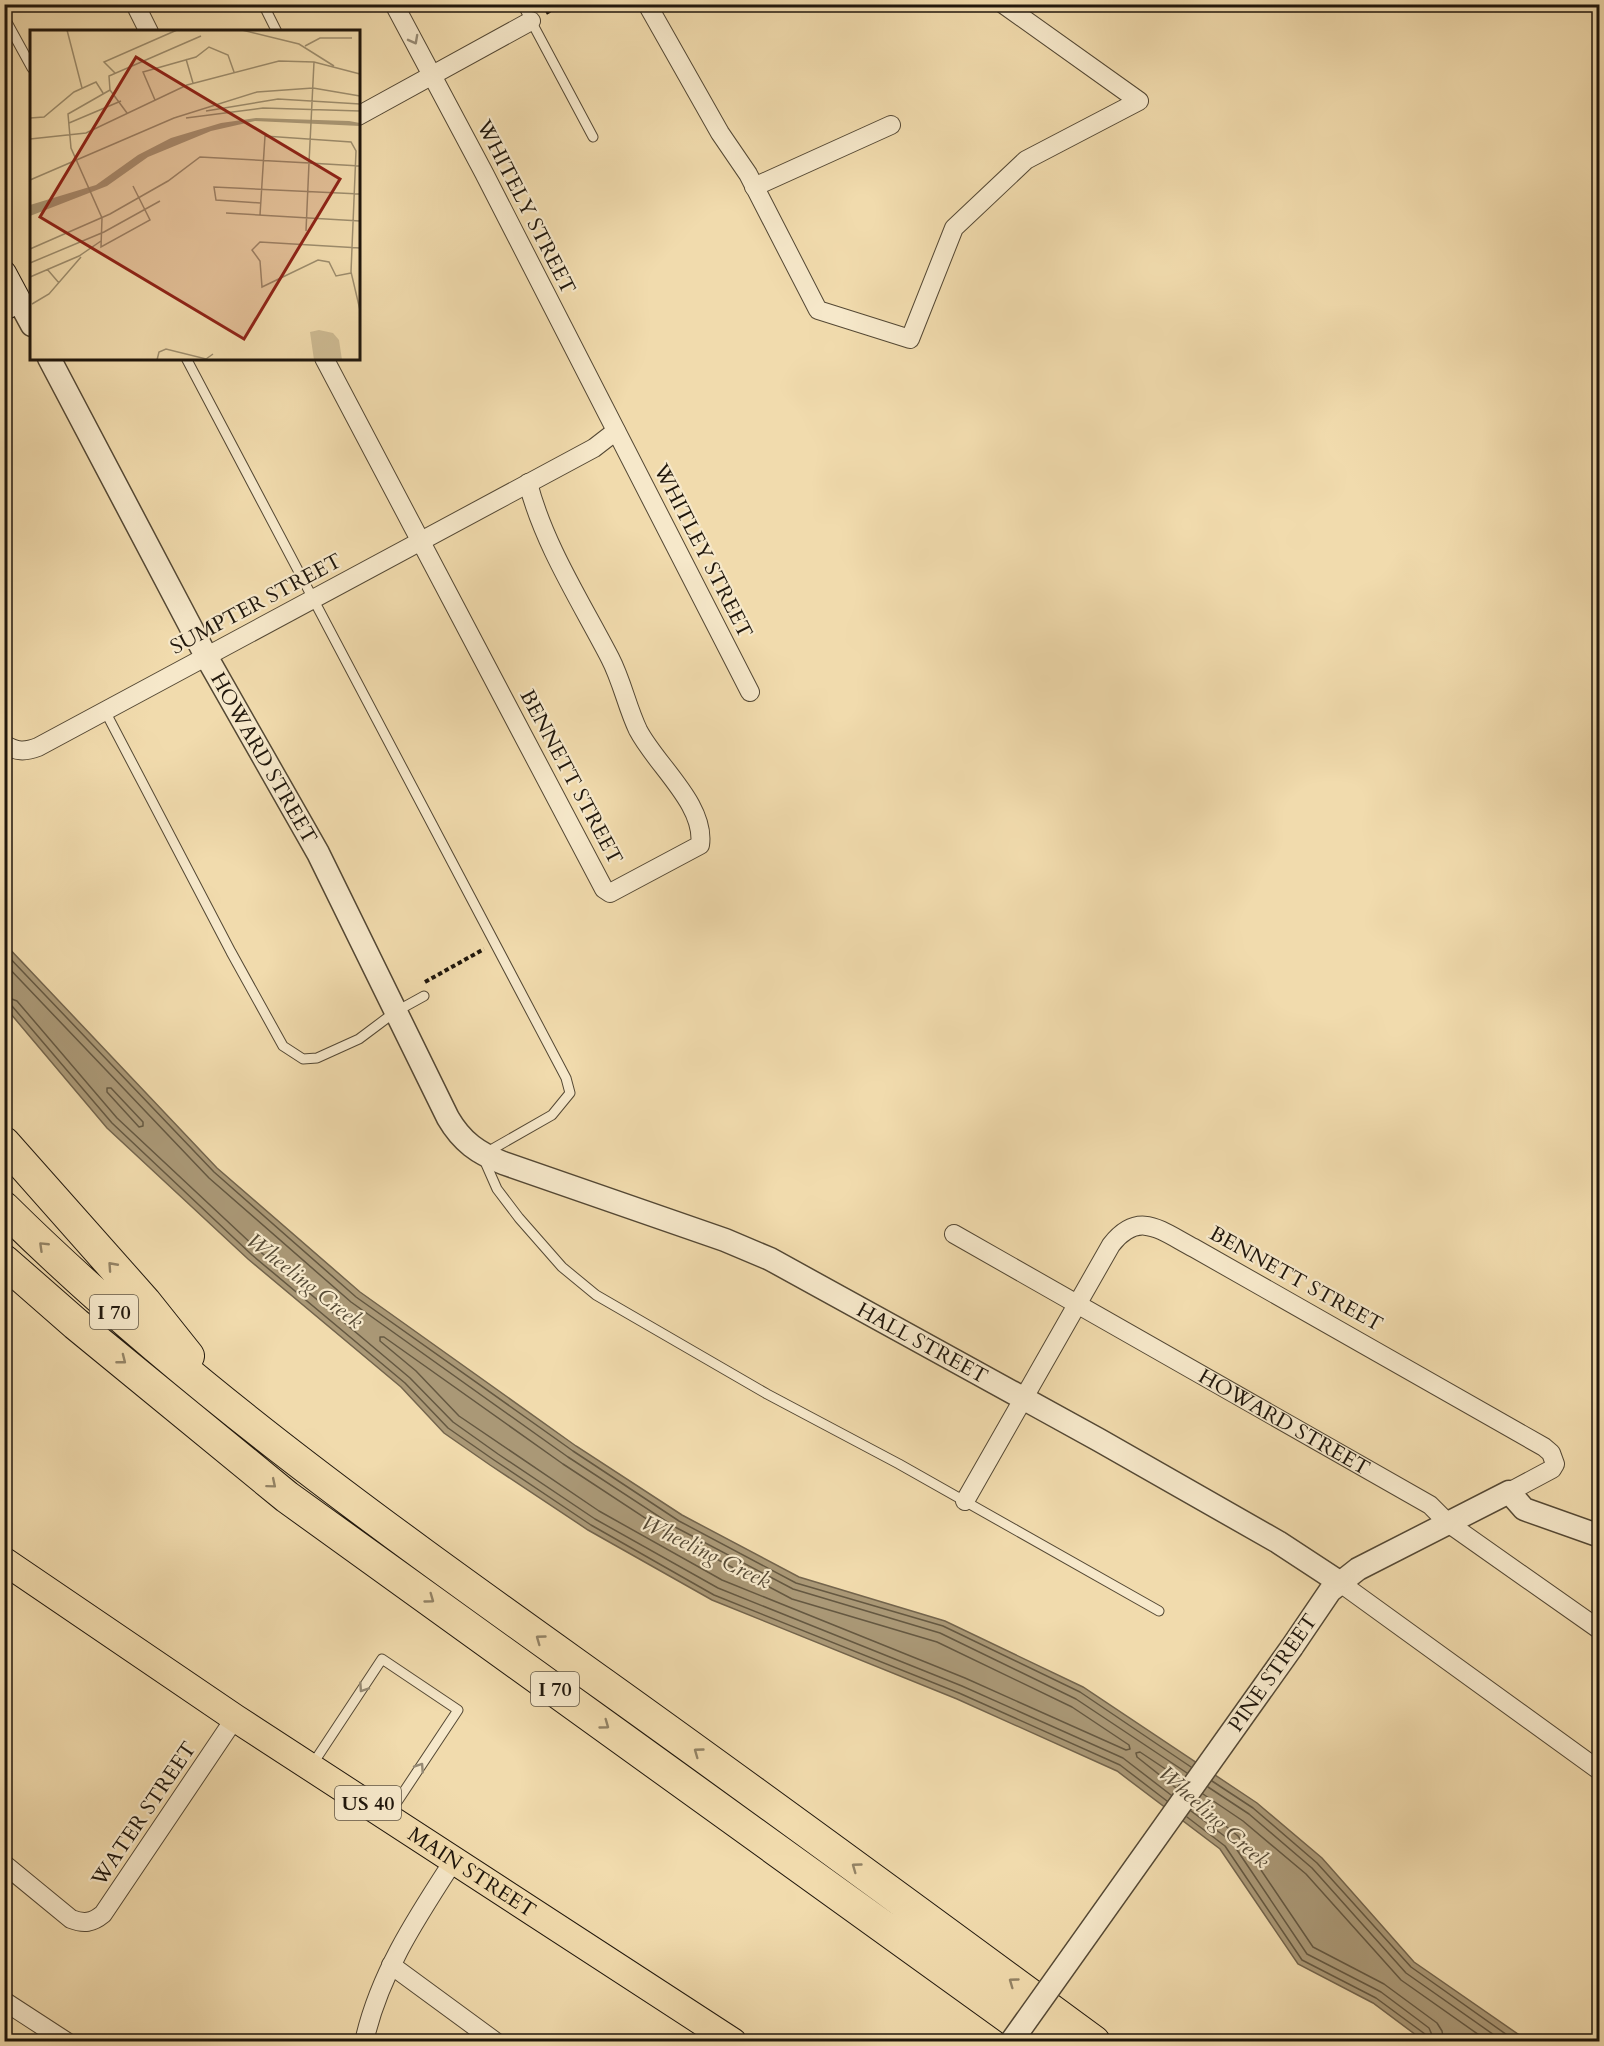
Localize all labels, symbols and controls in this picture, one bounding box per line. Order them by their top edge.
inset map [30,30,360,360]
one-way arrow [406,34,418,45]
street label: WHITELY STREET [469,114,583,299]
street label: WHITLEY STREET [646,458,760,643]
street label: SUMPTER STREET [165,547,347,661]
street label: HOWARD STREET [204,667,324,849]
street label: BENNETT STREET [513,684,629,870]
street label: BENNETT STREET [1204,1219,1388,1339]
water label: Wheeling Creek [240,1226,370,1336]
one-way arrow [40,1242,50,1253]
one-way arrow [108,1263,119,1273]
road number: I 70 [90,1295,138,1329]
street label: HALL STREET [852,1295,993,1391]
one-way arrow [116,1352,127,1363]
street label: HOWARD STREET [1193,1362,1375,1482]
one-way arrow [266,1477,277,1488]
water label: Wheeling Creek [636,1508,776,1596]
one-way arrow [423,1592,434,1603]
street label: PINE STREET [1222,1608,1324,1738]
one-way arrow [535,1635,546,1646]
road number: I 70 [531,1672,579,1706]
one-way arrow [359,1681,370,1692]
one-way arrow [599,1718,610,1729]
street label: WATER STREET [84,1736,203,1893]
one-way arrow [694,1748,705,1759]
water label: Wheeling Creek [1152,1759,1276,1875]
one-way arrow [413,1763,424,1774]
road number: US 40 [335,1786,401,1820]
street label: MAIN STREET [402,1820,542,1924]
one-way arrow [851,1863,862,1874]
one-way arrow [1009,1979,1020,1990]

